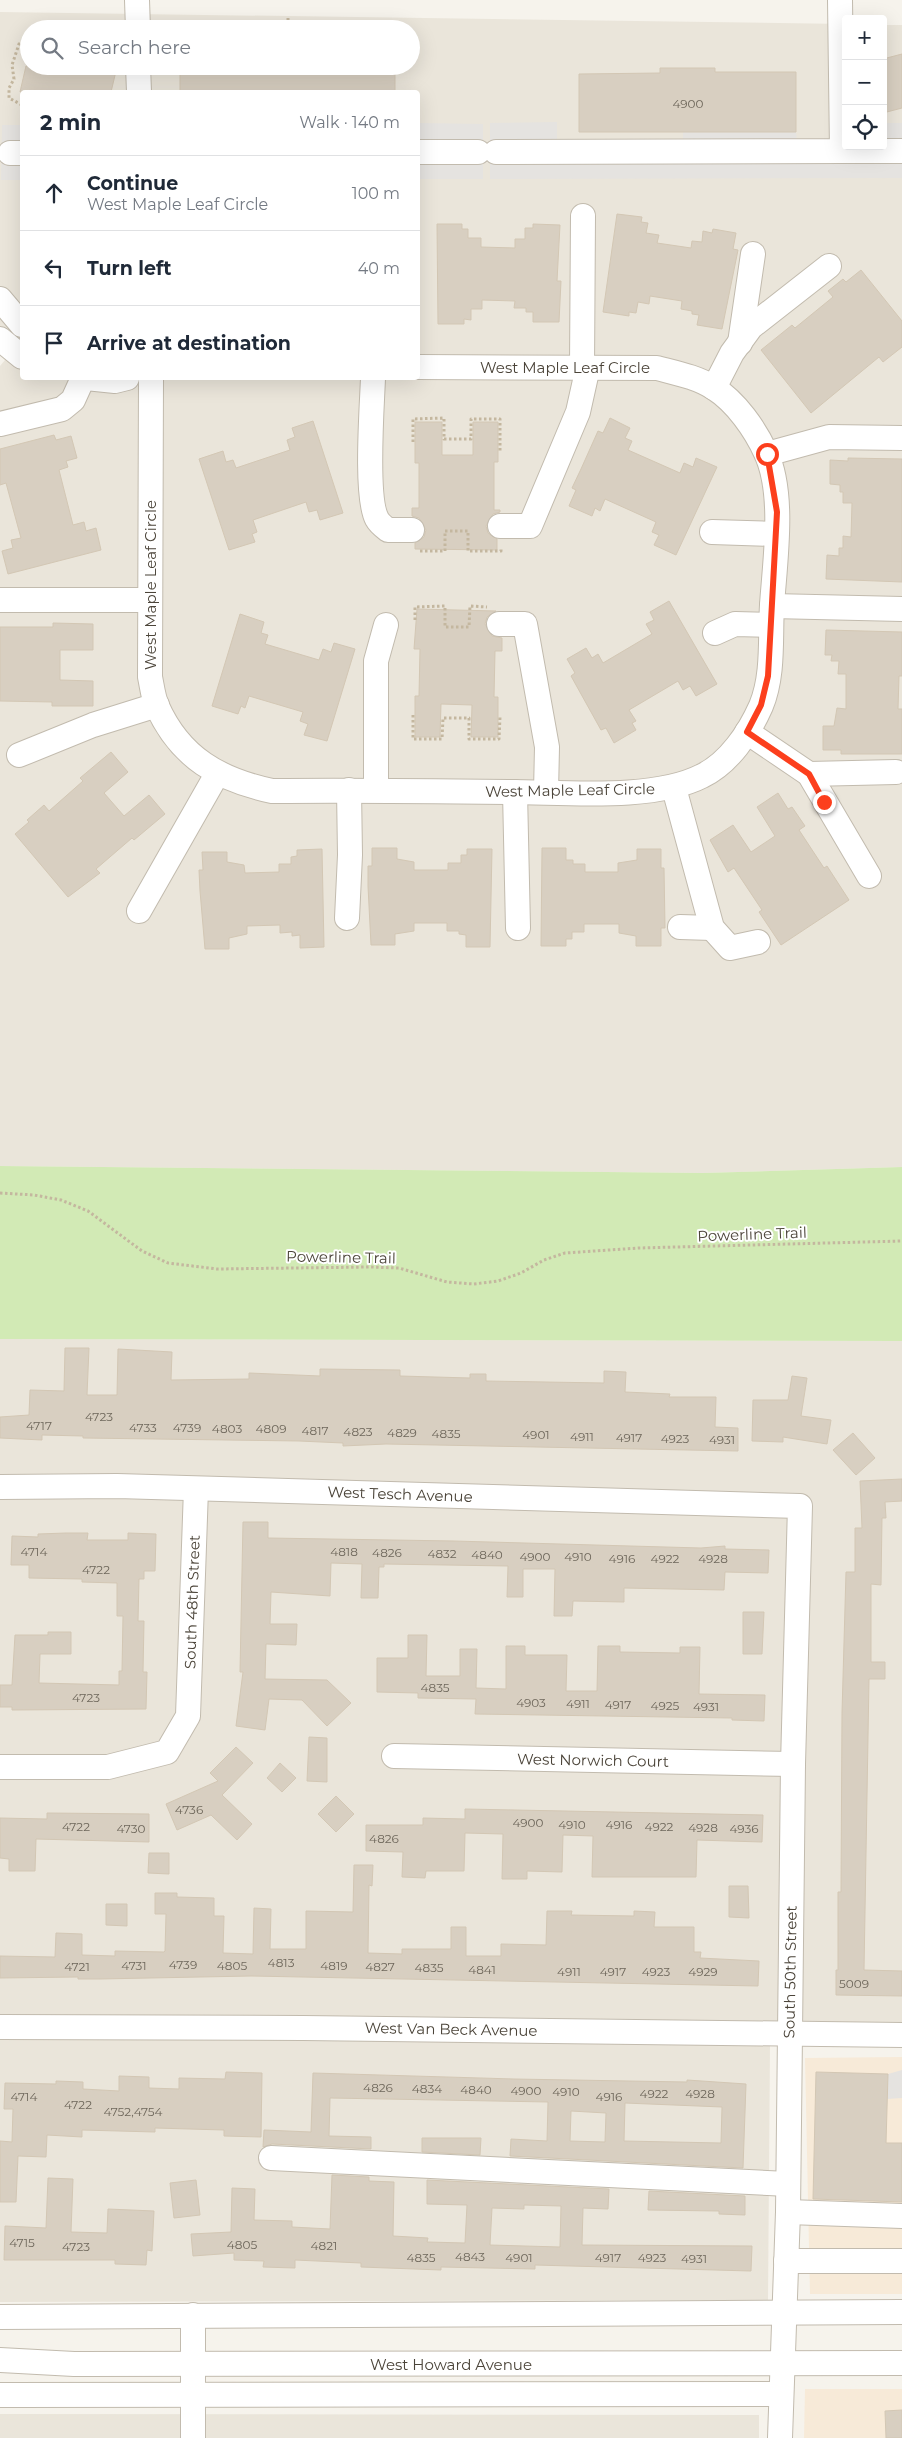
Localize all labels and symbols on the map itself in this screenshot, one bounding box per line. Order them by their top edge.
house number: 4900 [672,96,704,111]
street label: West Maple Leaf Circle [480,358,650,377]
route start [756,443,779,466]
street label: West Maple Leaf Circle [141,500,160,670]
street label: West Maple Leaf Circle [485,779,655,801]
route end [813,791,836,814]
street label: Powerline Trail [697,1223,807,1245]
street label: Powerline Trail [286,1247,396,1267]
house number: 4723 [85,1409,113,1424]
house number: 4717 [26,1418,52,1433]
house number: 4733 [129,1420,157,1435]
house number: 4739 [173,1420,201,1435]
house number: 4803 [212,1421,242,1436]
house number: 4809 [256,1421,286,1436]
house number: 4817 [301,1423,329,1438]
house number: 4823 [343,1424,373,1439]
house number: 4829 [387,1425,417,1440]
house number: 4835 [431,1426,461,1441]
house number: 4901 [522,1427,550,1442]
house number: 4911 [570,1429,594,1444]
house number: 4917 [616,1430,642,1445]
house number: 4923 [661,1431,690,1446]
house number: 4931 [709,1432,735,1447]
street label: West Tesch Avenue [327,1482,473,1506]
street label: South 48th Street [180,1535,204,1669]
house number: 4714 [21,1544,47,1559]
house number: 4818 [330,1544,358,1559]
house number: 4826 [372,1545,402,1560]
house number: 4832 [427,1546,457,1561]
house number: 4840 [471,1547,503,1562]
house number: 4900 [519,1549,551,1564]
house number: 4910 [564,1549,592,1564]
house number: 4916 [609,1551,635,1566]
house number: 4922 [651,1551,680,1566]
house number: 4928 [698,1551,728,1566]
house number: 4722 [82,1562,110,1577]
house number: 4835 [420,1680,450,1695]
house number: 4723 [72,1690,100,1705]
house number: 4903 [516,1695,546,1710]
house number: 4911 [566,1696,590,1711]
house number: 4917 [605,1697,631,1712]
house number: 4925 [651,1698,680,1713]
house number: 4931 [693,1699,719,1714]
street label: West Norwich Court [517,1749,669,1771]
house number: 4736 [175,1802,203,1817]
house number: 4900 [512,1815,544,1830]
house number: 4910 [558,1817,586,1832]
house number: 4916 [606,1817,632,1832]
house number: 4722 [62,1819,90,1834]
house number: 4922 [645,1819,674,1834]
house number: 4928 [688,1820,718,1835]
house number: 4730 [116,1821,146,1836]
house number: 4936 [729,1821,759,1836]
house number: 4826 [369,1831,399,1846]
street label: South 50th Street [779,1905,801,2039]
house number: 4813 [268,1955,295,1970]
house number: 4739 [169,1957,197,1972]
house number: 4731 [121,1958,147,1973]
house number: 4805 [217,1958,247,1973]
house number: 4819 [320,1958,348,1973]
house number: 4721 [64,1959,90,1974]
house number: 4827 [365,1959,395,1974]
house number: 4835 [414,1960,444,1975]
house number: 4841 [468,1962,496,1977]
house number: 4911 [557,1964,581,1979]
house number: 4917 [600,1964,626,1979]
house number: 4923 [642,1964,671,1979]
house number: 4929 [688,1964,718,1979]
house number: 5009 [839,1976,869,1991]
street label: West Van Beck Avenue [364,2018,538,2040]
house number: 4826 [363,2080,393,2095]
house number: 4834 [412,2081,442,2096]
house number: 4840 [460,2082,492,2097]
house number: 4900 [510,2083,542,2098]
house number: 4910 [552,2084,580,2099]
house number: 4922 [640,2086,669,2101]
house number: 4928 [685,2086,715,2101]
house number: 4714 [11,2089,37,2104]
house number: 4916 [596,2089,622,2104]
house number: 4722 [64,2097,92,2112]
house number: 4752,4754 [103,2104,163,2119]
house number: 4715 [9,2235,35,2250]
house number: 4805 [227,2237,257,2252]
house number: 4821 [311,2238,337,2253]
house number: 4723 [62,2239,90,2254]
house number: 4843 [455,2249,485,2264]
house number: 4835 [406,2250,436,2265]
house number: 4901 [505,2250,533,2265]
house number: 4917 [595,2250,621,2265]
house number: 4923 [638,2250,667,2265]
house number: 4931 [681,2251,707,2266]
street label: West Howard Avenue [370,2355,532,2374]

